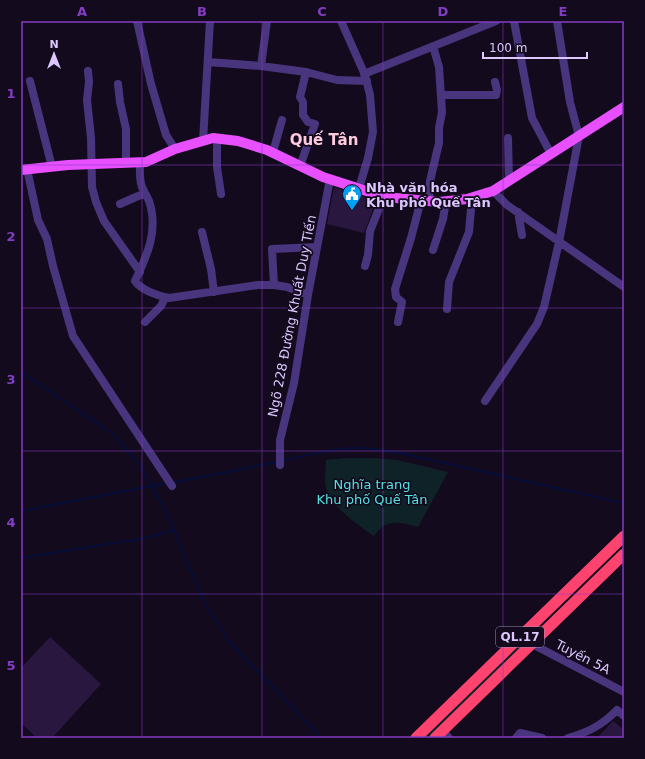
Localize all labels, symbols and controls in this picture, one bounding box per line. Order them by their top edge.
text: A [77,4,87,19]
text: B [197,4,207,19]
text: C [317,4,327,19]
text: D [438,4,449,19]
text: E [559,4,567,19]
north arrow [34,34,74,74]
scale bar [483,34,587,60]
text: N [49,38,59,51]
text: 100 m [489,41,527,55]
text: 1 [6,86,16,101]
district label: Quế Tân [290,130,358,149]
place label: Nhà văn hóa Khu phố Quế Tân [366,180,491,210]
public building icon: Nhà văn hóa Khu phố Quế Tân [341,183,363,211]
street label: Ngõ 228 Đường Khuất Duy Tiến [265,214,319,418]
text: 2 [6,229,16,244]
text: 3 [6,372,16,387]
park label: Nghĩa trang Khu phố Quế Tân [317,477,427,507]
text: 4 [6,515,16,530]
road number: QL.17 [496,627,544,647]
street label: Tuyến 5A [552,636,613,677]
text: 5 [6,658,16,673]

